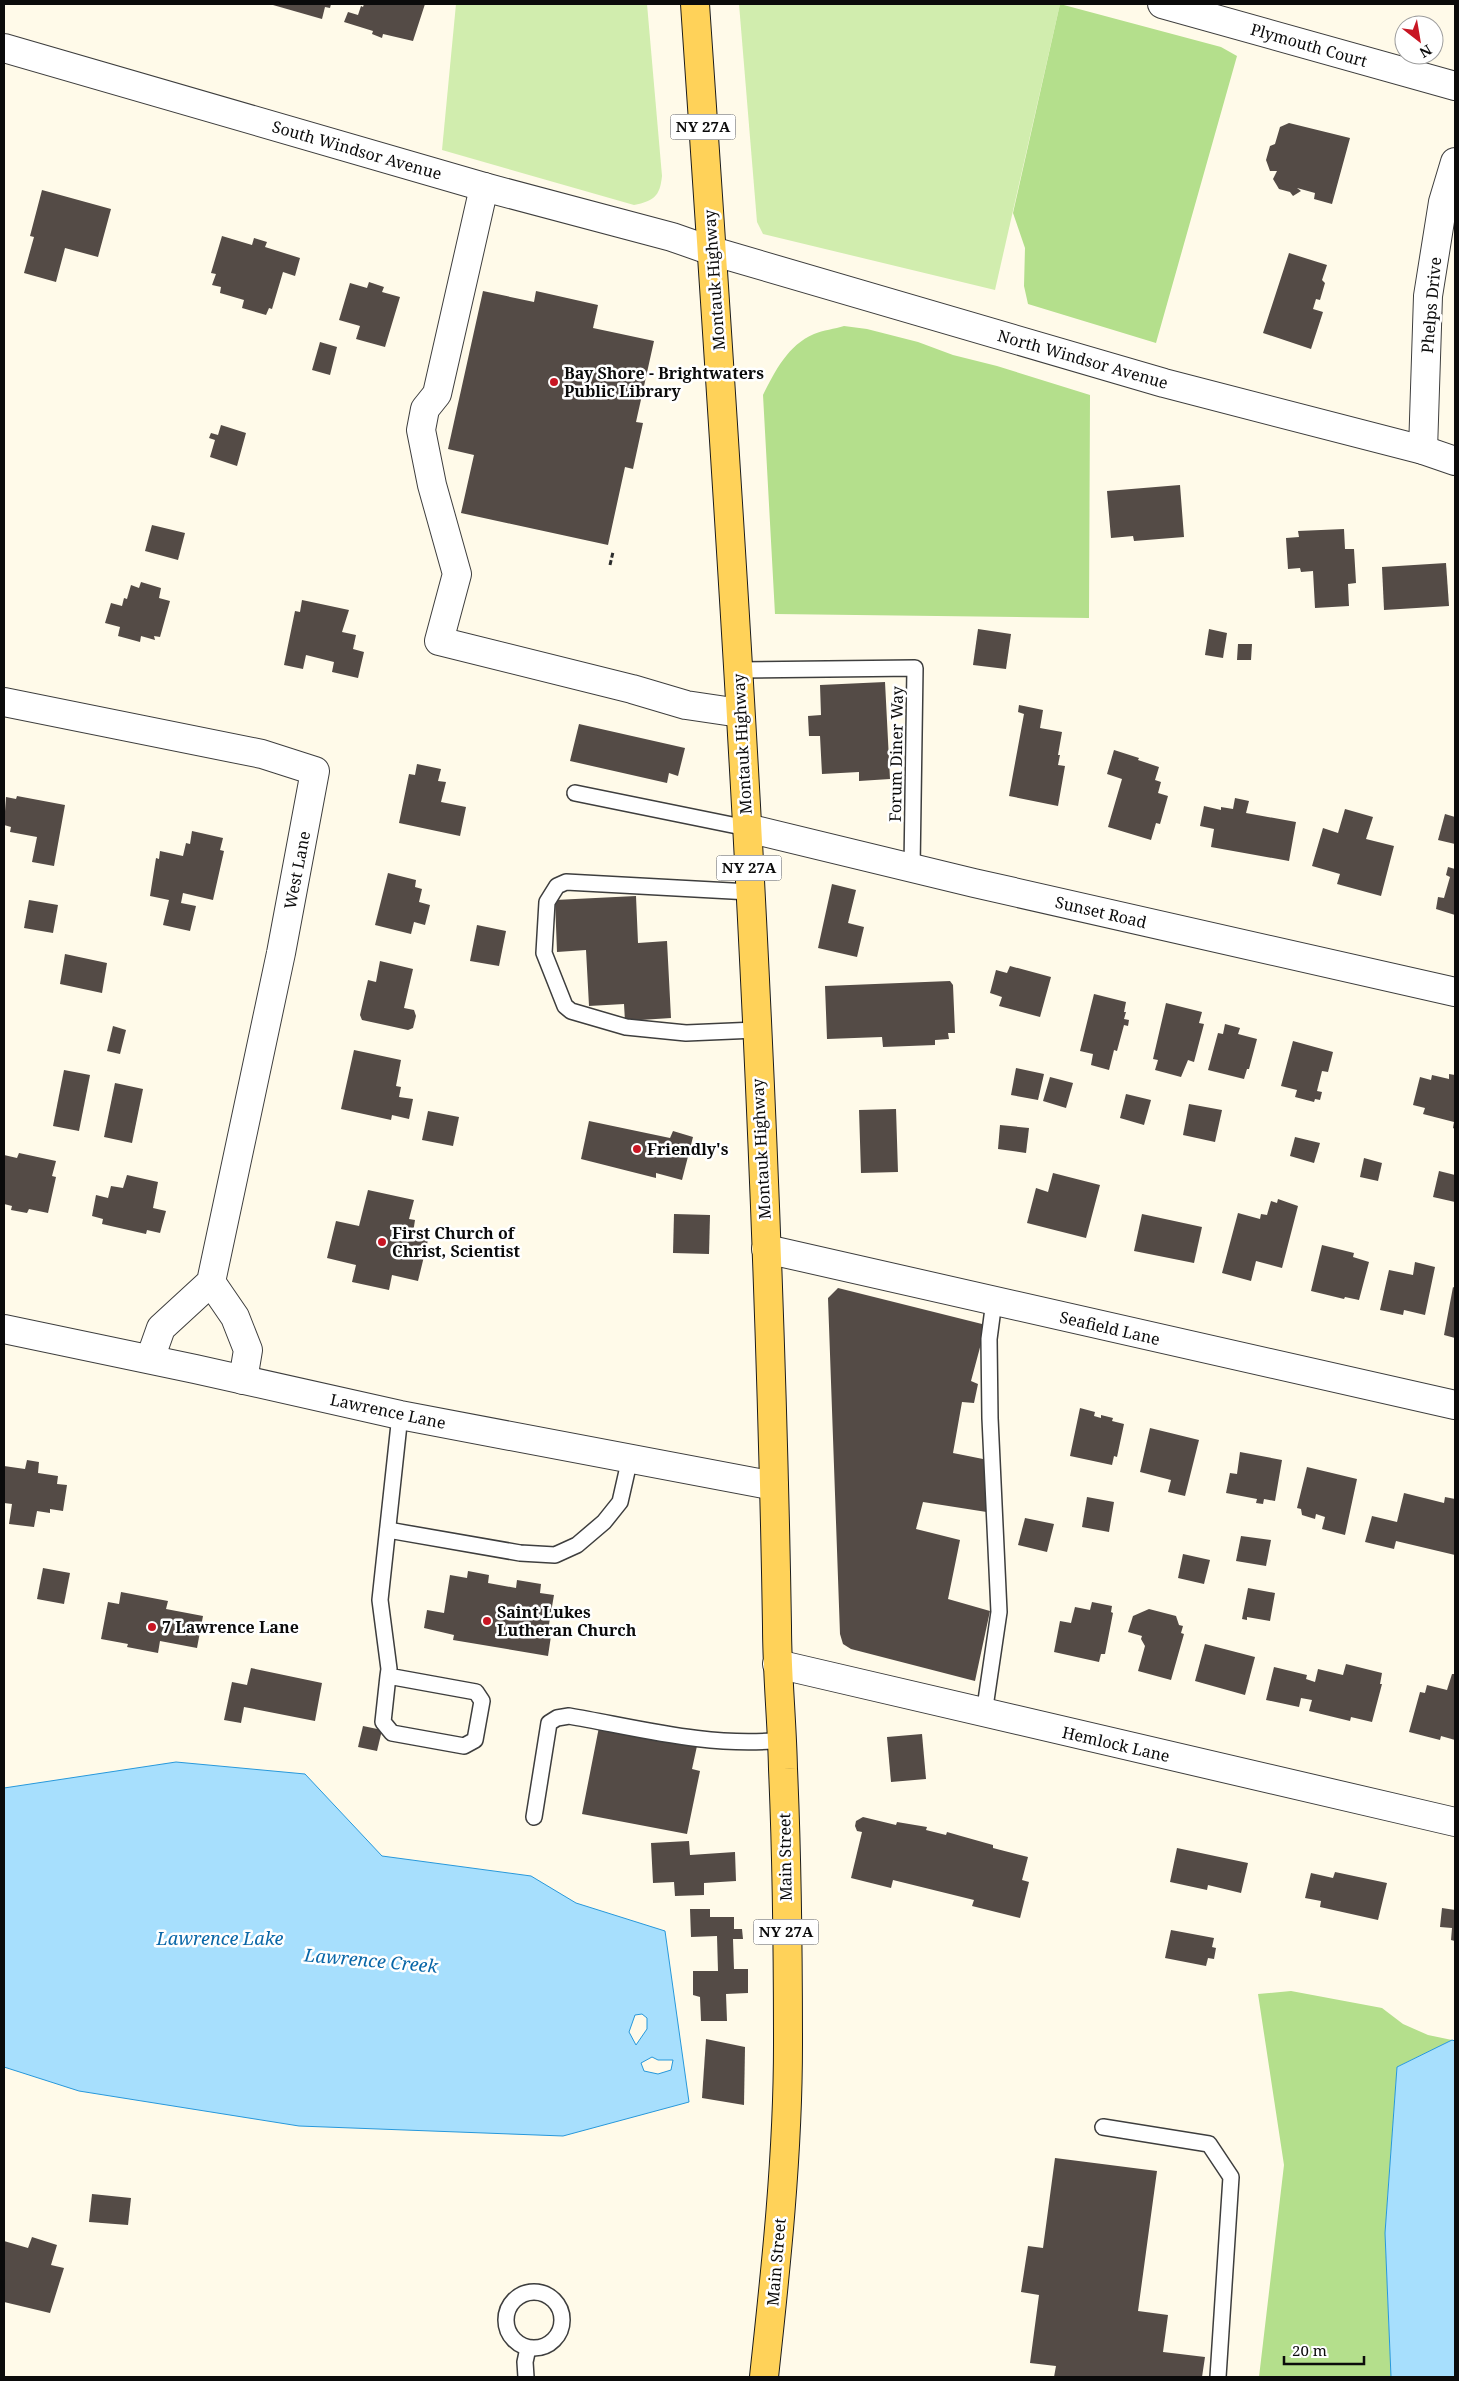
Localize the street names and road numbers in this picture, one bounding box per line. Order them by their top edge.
street label: Plymouth Court [1248,18,1370,72]
road number: NY 27A [670,114,736,140]
street label: South Windsor Avenue [270,115,444,185]
street label: Montauk Highway [698,208,730,351]
street label: Phelps Drive [1416,256,1446,354]
street label: North Windsor Avenue [995,324,1171,394]
street label: Montauk Highway [727,672,757,815]
street label: Forum Diner Way [884,685,908,822]
street label: West Lane [279,829,315,911]
road number: NY 27A [716,856,782,880]
street label: Sunset Road [1053,891,1149,933]
street label: Montauk Highway [746,1077,776,1220]
street label: Seafield Lane [1058,1306,1162,1350]
street label: Lawrence Lane [328,1388,448,1434]
street label: Hemlock Lane [1060,1721,1172,1767]
street label: Main Street [773,1812,797,1901]
road number: NY 27A [754,1920,818,1944]
street label: Main Street [761,2217,791,2307]

